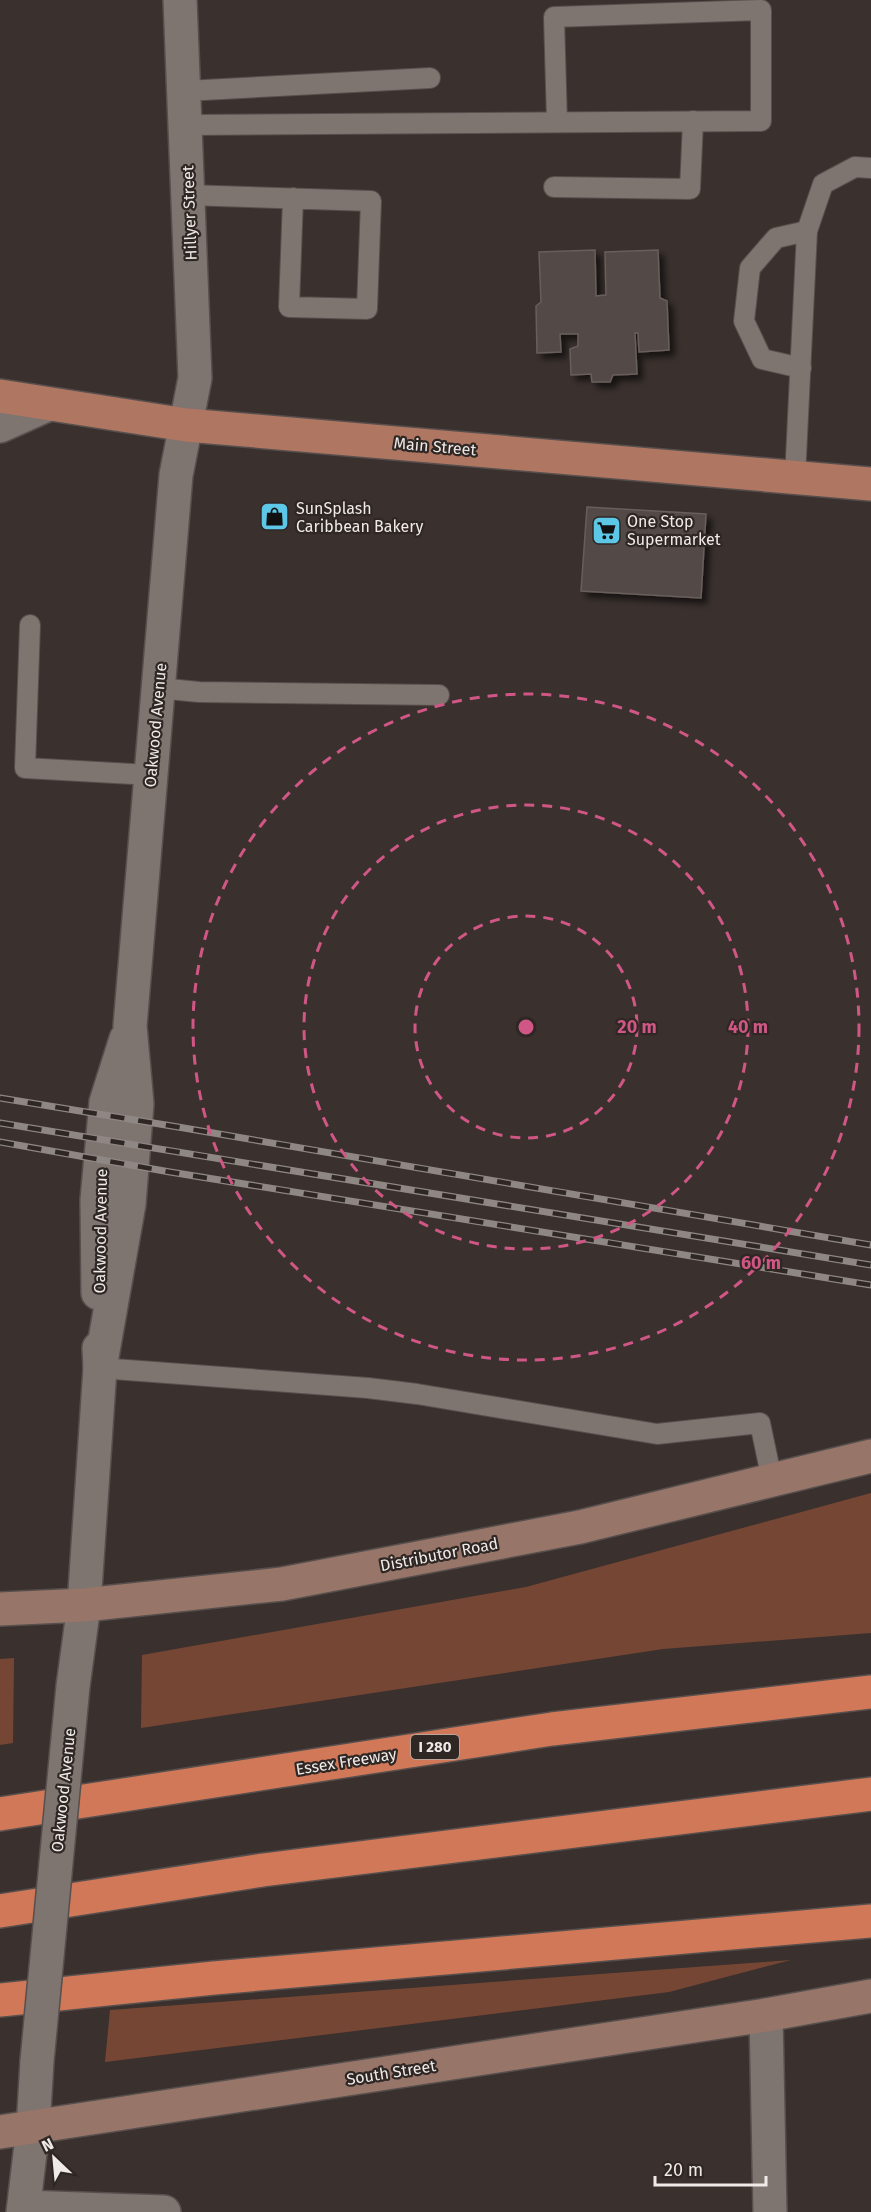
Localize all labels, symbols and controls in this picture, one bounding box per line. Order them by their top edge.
street label: Hillyer Street [178,165,201,261]
street label: Main Street [393,433,477,460]
place label: SunSplash Caribbean Bakery [296,499,423,536]
shop icon: SunSplash Caribbean Bakery [259,501,291,533]
place label: One Stop Supermarket [627,512,721,549]
supermarket icon: One Stop Supermarket [590,514,622,546]
street label: Oakwood Avenue [141,662,170,788]
text: 20 m [617,1016,657,1038]
text: 40 m [728,1016,768,1038]
centre of rings [516,1017,536,1037]
street label: Oakwood Avenue [90,1168,111,1294]
text: 60 m [741,1252,781,1274]
street label: Distributor Road [379,1534,500,1575]
street label: Oakwood Avenue [48,1727,79,1853]
road number: I 280 [411,1735,459,1759]
street label: Essex Freeway [294,1744,398,1779]
street label: South Street [345,2056,437,2089]
north arrow [24,2128,84,2188]
text: N [39,2134,57,2156]
scale bar [655,2149,766,2187]
text: 20 m [664,2159,703,2181]

